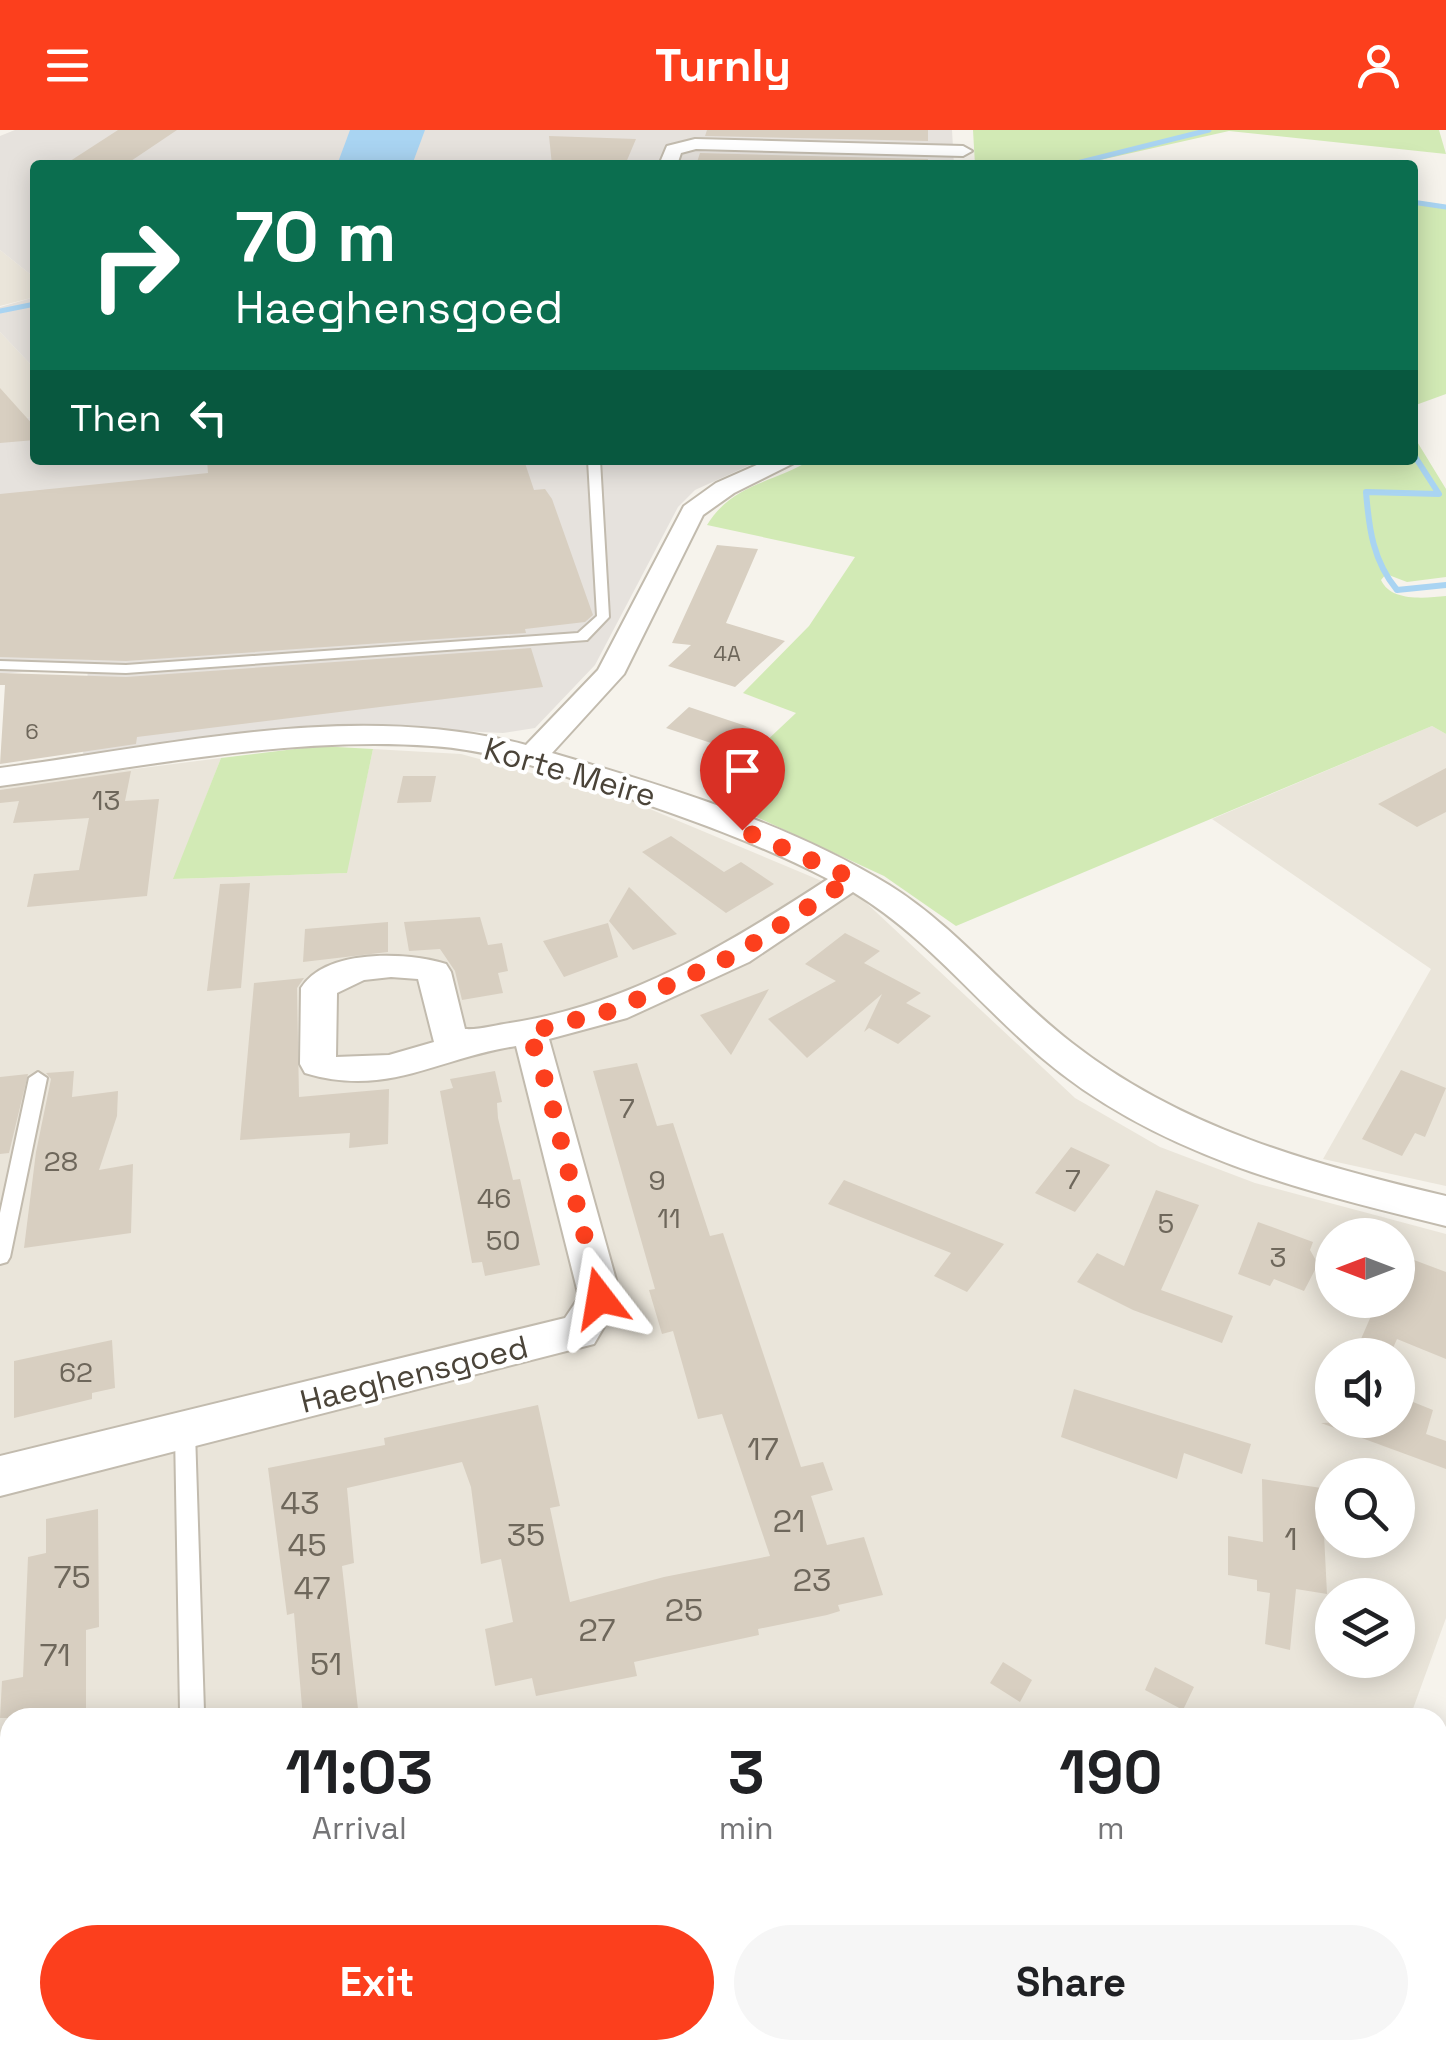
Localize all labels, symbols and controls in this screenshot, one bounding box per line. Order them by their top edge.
text: Turnly [655,37,791,94]
icon: menu [40,38,95,93]
icon: person [1351,38,1406,93]
text: 70 m [235,192,396,281]
icon: right [70,200,200,330]
text: Haeghensgoed [235,279,563,336]
icon: left [181,390,236,445]
text: Then [70,394,161,442]
house number: 4A [713,639,741,667]
house number: 6 [25,717,39,745]
street label: Korte Meire [479,728,661,816]
pin [700,728,785,831]
icon: arrive [715,743,770,798]
house number: 13 [92,782,120,818]
house number: 7 [619,1090,635,1126]
house number: 28 [44,1143,78,1179]
house number: 7 [1065,1161,1081,1197]
house number: 9 [648,1162,666,1198]
house number: 46 [477,1180,511,1216]
house number: 11 [657,1200,681,1236]
house number: 5 [1158,1205,1174,1241]
north arrow [1315,1218,1415,1318]
map controls [1315,1218,1415,1678]
house number: 50 [486,1222,520,1258]
house number: 3 [1270,1239,1286,1275]
position arrow [548,1246,652,1350]
street label: Haeghensgoed [296,1326,532,1422]
button: sound [1315,1338,1415,1438]
house number: 62 [59,1354,93,1390]
house number: 17 [747,1429,779,1469]
button: search [1315,1458,1415,1558]
house number: 43 [280,1483,320,1523]
house number: 21 [773,1501,805,1541]
house number: 35 [507,1515,545,1555]
house number: 1 [1284,1519,1298,1559]
house number: 45 [287,1525,327,1565]
house number: 75 [53,1557,91,1597]
house number: 23 [793,1560,831,1600]
house number: 47 [293,1568,331,1608]
button: layers [1315,1578,1415,1678]
house number: 25 [665,1590,703,1630]
house number: 27 [578,1610,616,1650]
house number: 71 [39,1635,71,1675]
house number: 51 [310,1644,342,1684]
text: 11:03 [286,1734,433,1811]
text: 3 [728,1734,764,1811]
text: 190 [1059,1734,1162,1811]
text: Arrival [312,1808,407,1848]
text: min [719,1808,774,1848]
text: m [1097,1808,1125,1848]
button: Exit [40,1925,714,2040]
button: Share [734,1925,1408,2040]

